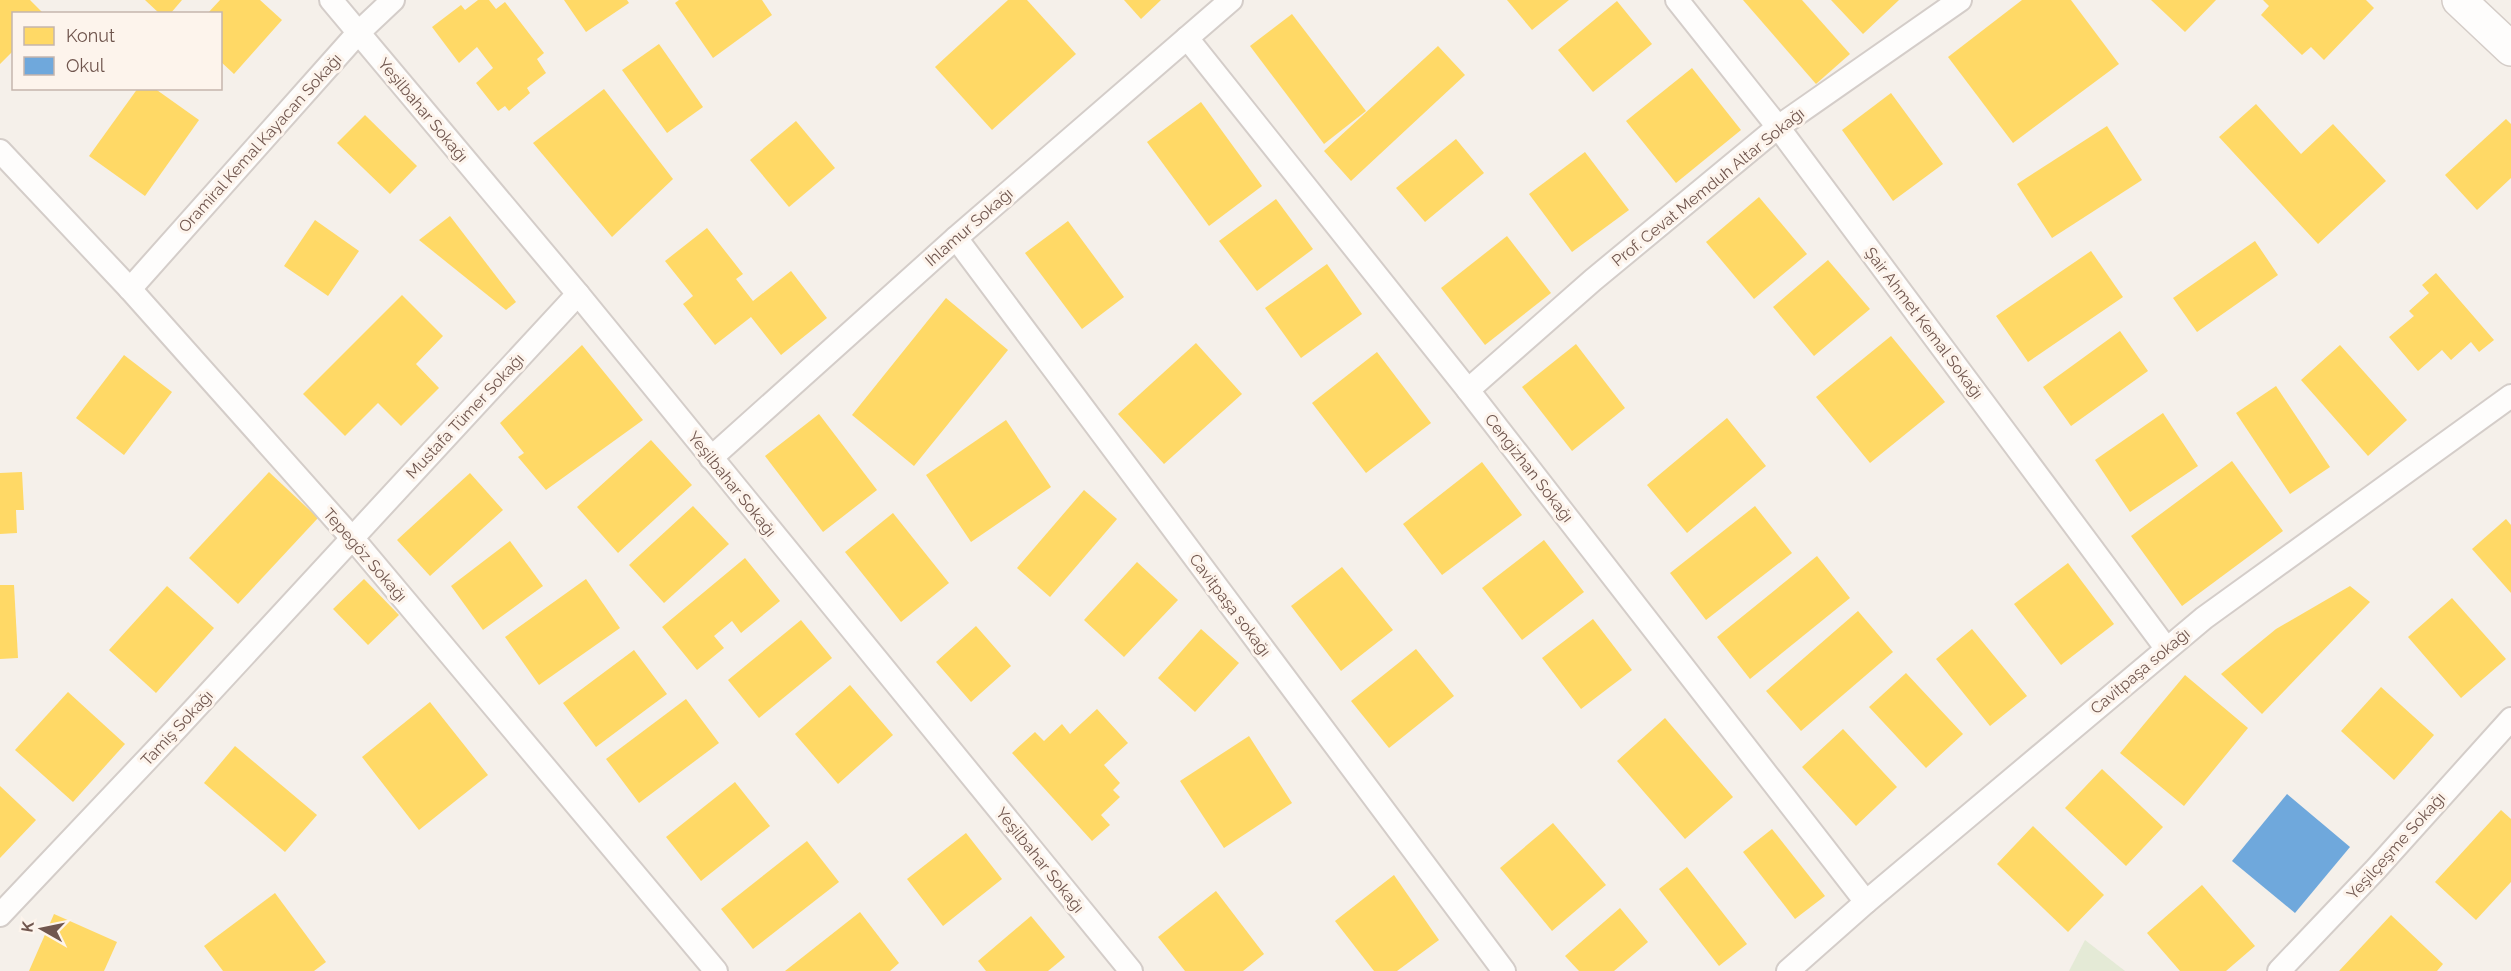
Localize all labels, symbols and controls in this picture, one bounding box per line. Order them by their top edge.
legend [12,12,222,90]
text: Konut [66,25,115,46]
street label: Oramiral Kemal Kayacan Sokağı [175,50,345,236]
street label: Yeşilbahar Sokağı [374,54,472,166]
text: Okul [66,55,105,76]
street label: Prof. Cevat Memduh Altar Sokağı [1608,104,1808,270]
street label: Ihlamur Sokağı [921,184,1017,270]
street label: Şair Ahmet Kemal Sokağı [1861,244,1987,402]
street label: Mustafa Tümer Sokağı [402,350,528,482]
street label: Cengizhan Sokağı [1481,410,1577,526]
street label: Yeşilbahar Sokağı [684,428,780,540]
street label: Tepegöz Sokağı [319,504,411,606]
street label: Cavitpaşa sokağı [1185,550,1275,660]
street label: Cavitpaşa sokağı [2087,624,2193,718]
street label: Tamiş Sokağı [137,686,217,770]
street label: Yeşilçeşme Sokağı [2343,788,2449,904]
street label: Yeşilbahar Sokağı [992,804,1088,916]
north arrow [12,899,72,959]
text: K [17,920,38,934]

